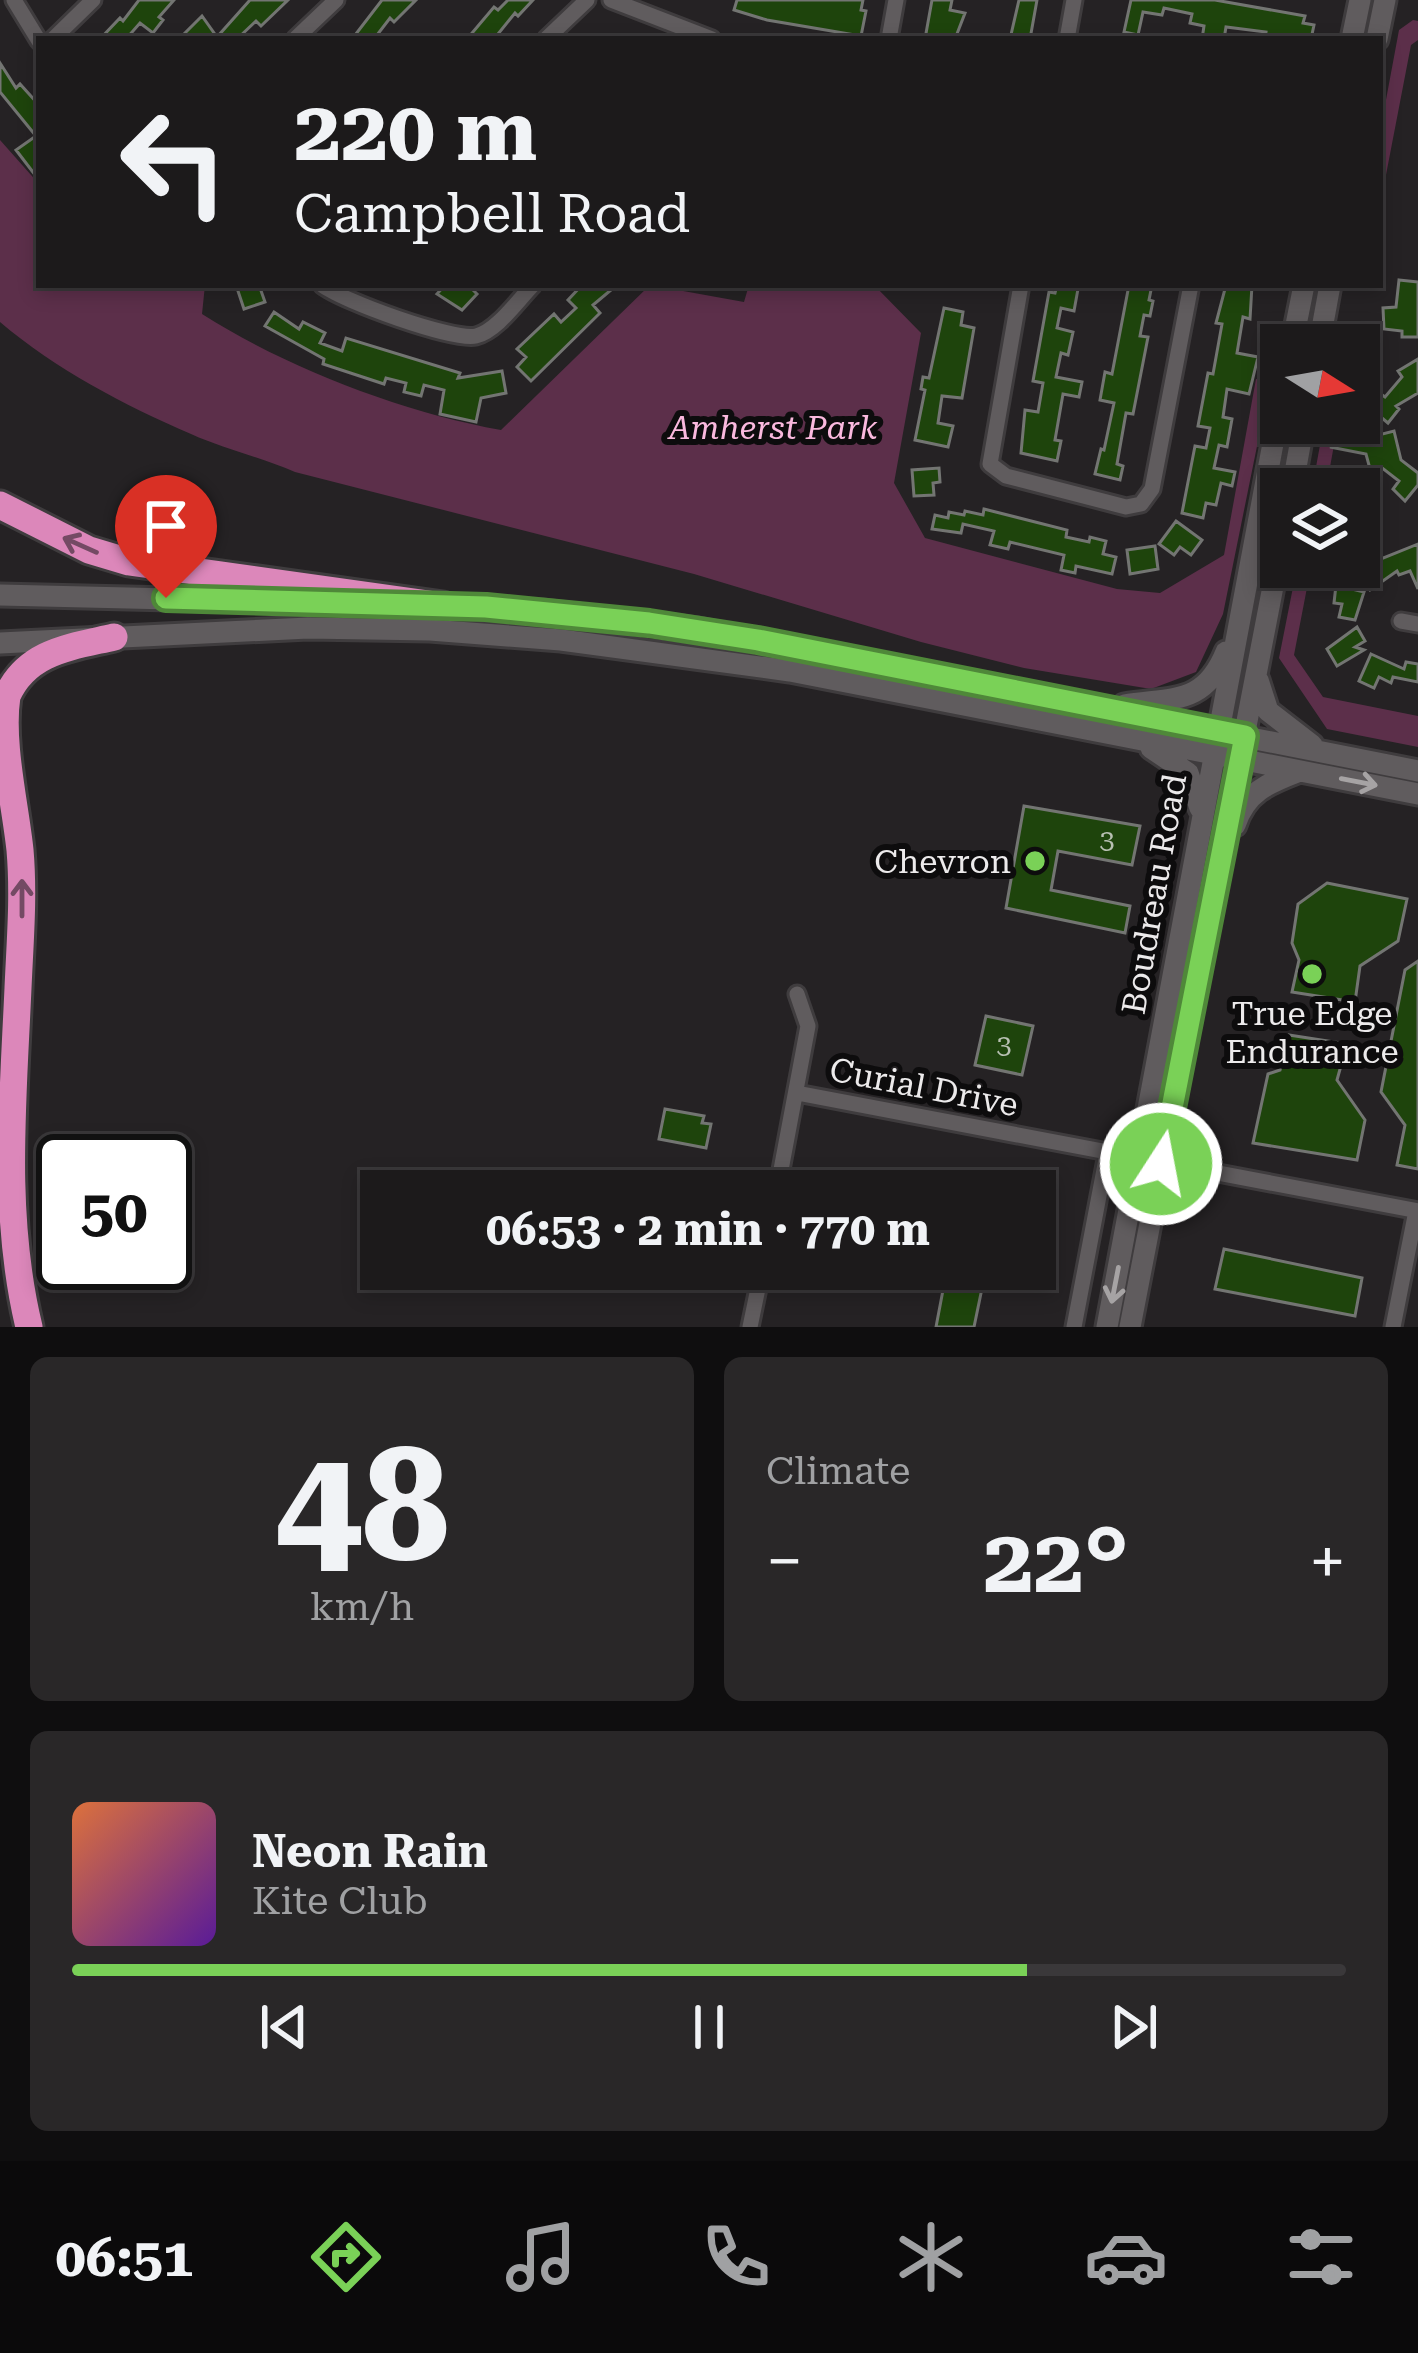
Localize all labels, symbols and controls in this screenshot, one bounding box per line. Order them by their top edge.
text: 220 m [294,82,537,180]
icon: left [96,84,252,240]
text: Campbell Road [294,182,690,245]
north arrow [1260,324,1380,444]
map controls [1260,324,1380,588]
park label: Amherst Park [667,408,877,447]
button: layers [1260,468,1380,588]
pin [115,475,217,598]
icon: arrive [133,493,199,559]
one-way arrow [63,532,99,554]
street label: Boudreau Road [1114,771,1194,1017]
one-way arrow [1340,772,1378,795]
house number: 3 [1099,824,1115,856]
place label: Chevron [874,842,1011,881]
marker: Chevron [1022,848,1048,874]
one-way arrow [10,879,33,918]
marker: True Edge Endurance [1299,961,1325,987]
place label: True Edge Endurance [1225,994,1399,1071]
house number: 3 [996,1029,1012,1061]
street label: Curial Drive [826,1050,1022,1124]
position arrow [1098,1101,1224,1227]
speed limit sign: 50 [36,1134,192,1290]
text: 06:53 · 2 min · 770 m [486,1203,930,1256]
one-way arrow [1103,1264,1125,1303]
text: 48 [275,1414,449,1597]
text: Climate [766,1448,910,1494]
text: 22° [983,1509,1129,1614]
text: − [766,1523,803,1600]
text: + [1309,1523,1346,1600]
text: km/h [310,1584,414,1630]
text: Neon Rain [252,1825,488,1878]
text: Kite Club [252,1878,428,1924]
icon: previous [251,1994,317,2060]
icon: pause [676,1994,742,2060]
icon: next [1101,1994,1167,2060]
icon: directions [304,2215,388,2299]
icon: music [499,2215,583,2299]
icon: phone [694,2215,778,2299]
icon: climate [889,2215,973,2299]
icon: car [1084,2215,1168,2299]
icon: filters [1279,2215,1363,2299]
text: 06:51 [55,2226,193,2289]

